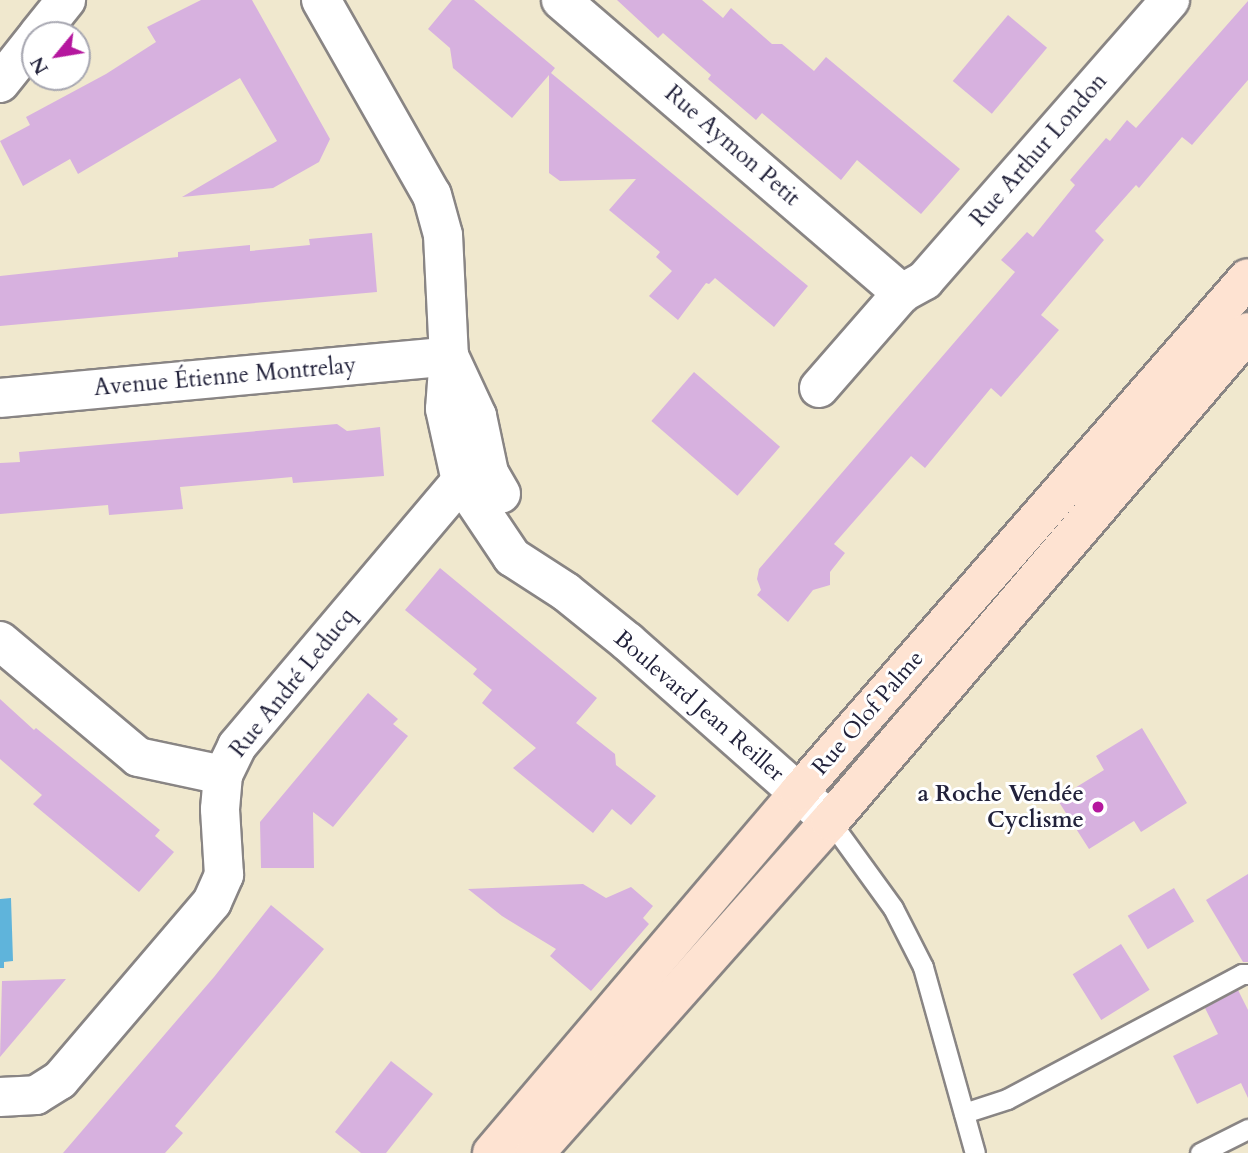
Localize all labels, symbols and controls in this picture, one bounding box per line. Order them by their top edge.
north arrow [21,21,91,91]
text: N [24,52,55,79]
street label: Rue Arthur London [965,68,1113,232]
street label: Rue Aymon Petit [659,80,805,212]
street label: Avenue Étienne Montrelay [93,352,357,402]
street label: Rue André Leducq [224,603,362,763]
street label: Boulevard Jean Reiller [608,625,790,787]
street label: Rue Olof Palme [806,645,930,781]
place label: a Roche Vendée Cyclisme [917,780,1084,834]
marker: a Roche Vendée Cyclisme [1090,799,1106,815]

